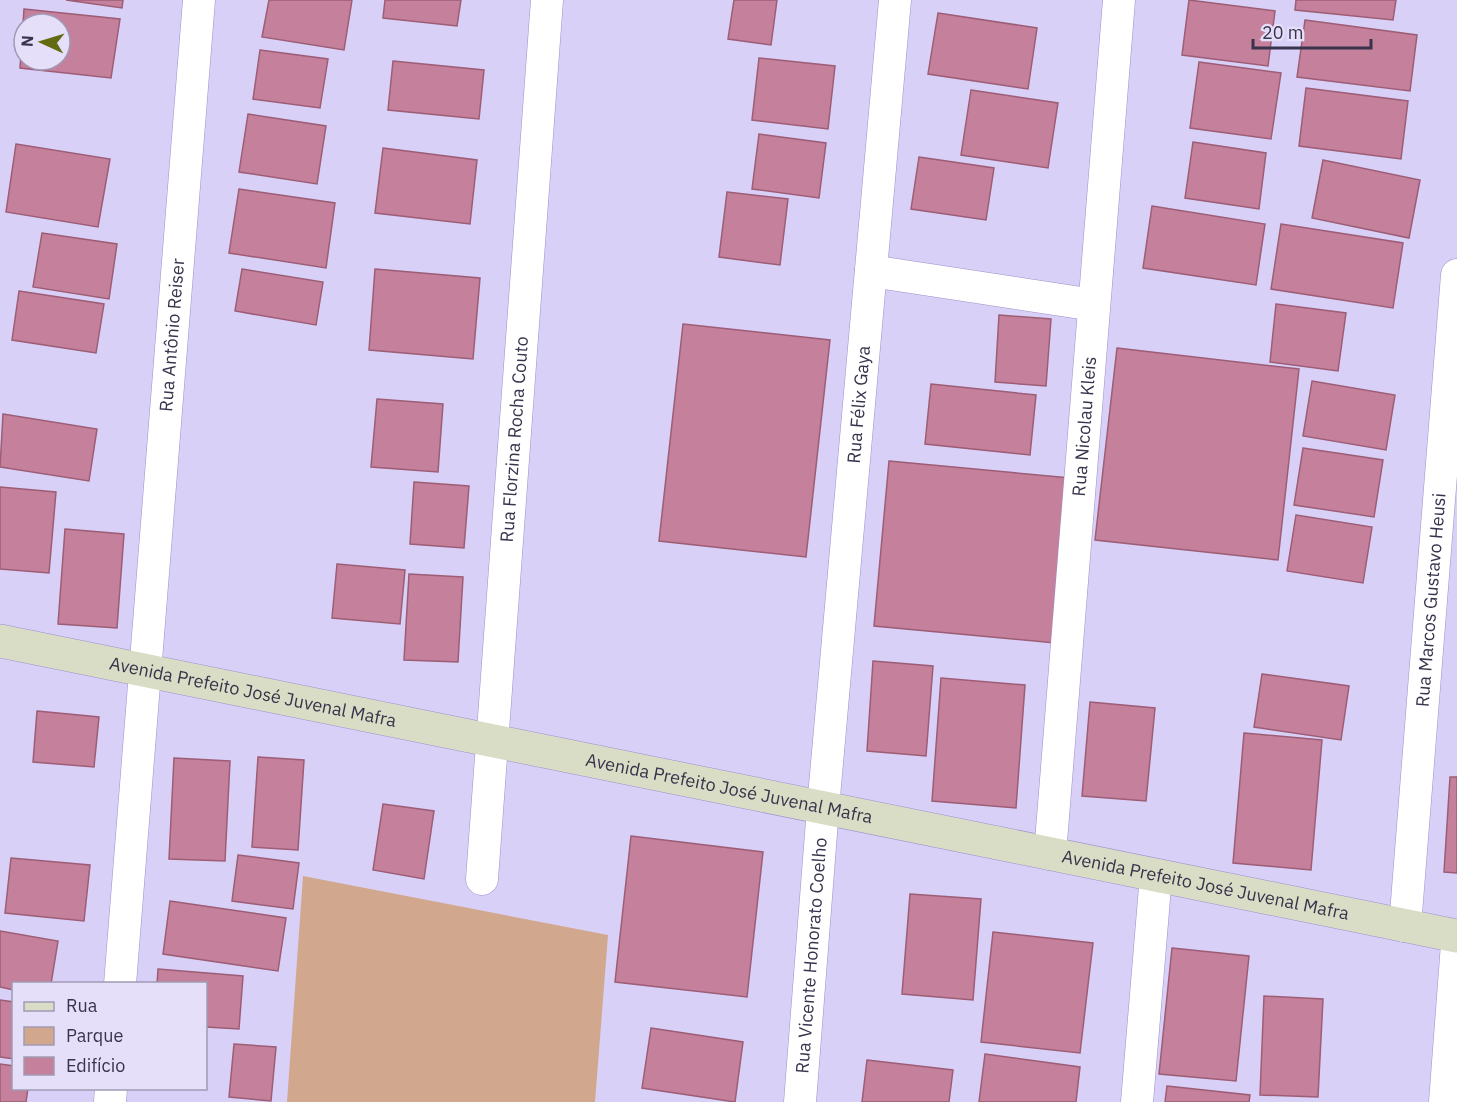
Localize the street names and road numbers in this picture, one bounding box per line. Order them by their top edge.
street label: Rua Antônio Reiser [154,257,189,413]
street label: Rua Florzina Rocha Couto [495,335,533,543]
street label: Rua Félix Gaya [842,344,875,464]
street label: Rua Nicolau Kleis [1067,355,1101,497]
street label: Rua Marcos Gustavo Heusi [1411,492,1451,708]
street label: Avenida Prefeito José Juvenal Mafra [107,651,399,732]
street label: Avenida Prefeito José Juvenal Mafra [584,748,875,828]
street label: Rua Vicente Honorato Coelho [790,836,832,1074]
street label: Avenida Prefeito José Juvenal Mafra [1060,844,1352,925]

